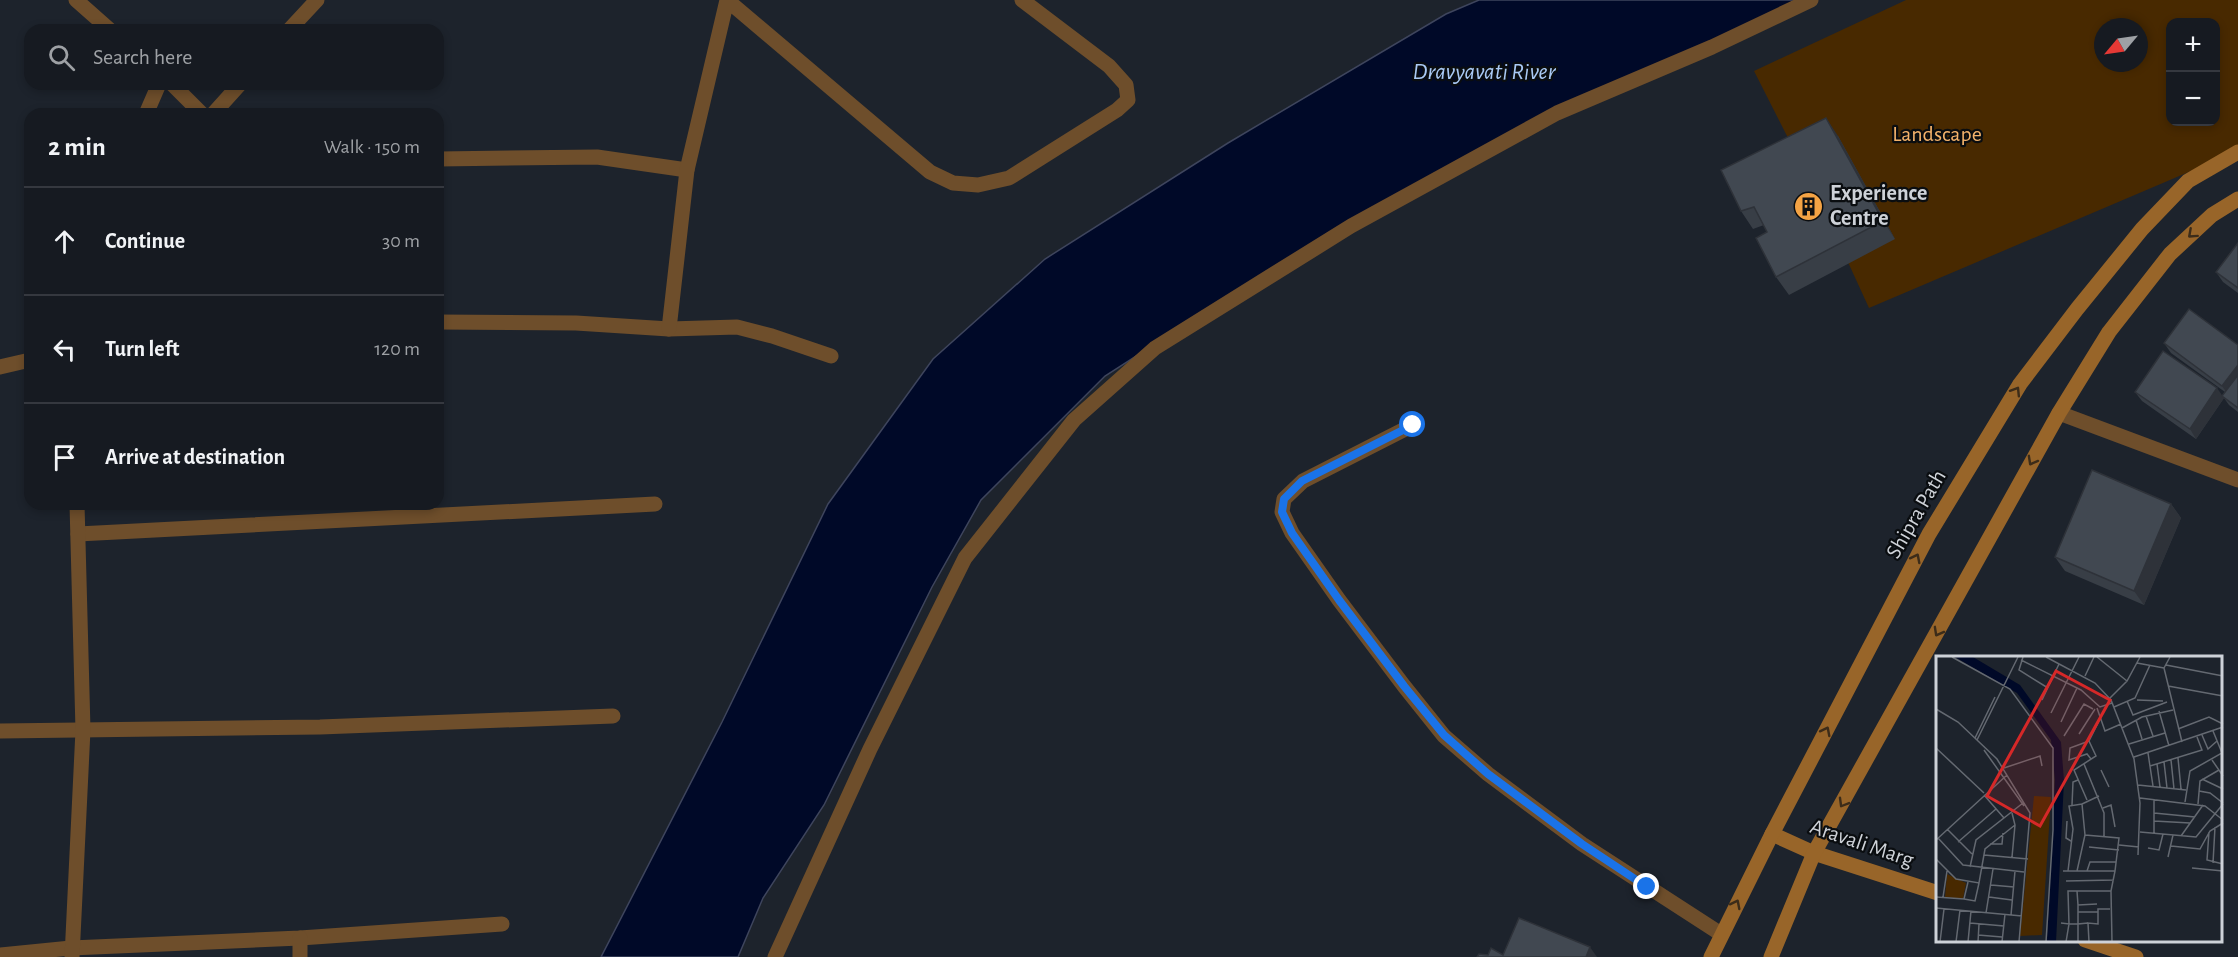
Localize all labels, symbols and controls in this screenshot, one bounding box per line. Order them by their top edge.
north arrow [2094,18,2148,72]
map controls [2166,18,2220,126]
button: + [2166,18,2220,72]
search box [24,24,444,90]
icon: search [45,41,78,74]
text: Search here [93,46,192,68]
water label: Dravyavati River [1413,60,1557,84]
button: − [2166,72,2220,126]
park label: Landscape [1892,123,1982,145]
text: 2 min [48,134,106,160]
text: Walk · 150 m [324,137,420,157]
place label: Experience Centre [1830,182,1927,229]
building icon: Experience Centre [1793,190,1825,222]
icon: ahead [48,225,81,258]
one-way arrow [2188,227,2198,238]
text: Continue [105,230,185,252]
text: 30 m [382,231,420,251]
icon: left [48,333,81,366]
text: Turn left [105,338,179,360]
text: 120 m [374,339,420,359]
one-way arrow [2008,386,2019,397]
route start [1399,411,1425,437]
icon: arrive [48,441,81,474]
text: Arrive at destination [105,446,285,468]
one-way arrow [2028,455,2039,466]
street label: Shipra Path [1882,466,1950,562]
one-way arrow [1909,554,1920,564]
one-way arrow [1934,626,1945,636]
inset map [1936,656,2223,942]
one-way arrow [1819,727,1830,737]
one-way arrow [1839,797,1851,807]
street label: Aravali Marg [1808,815,1917,871]
route end [1633,873,1659,899]
one-way arrow [1729,900,1741,911]

